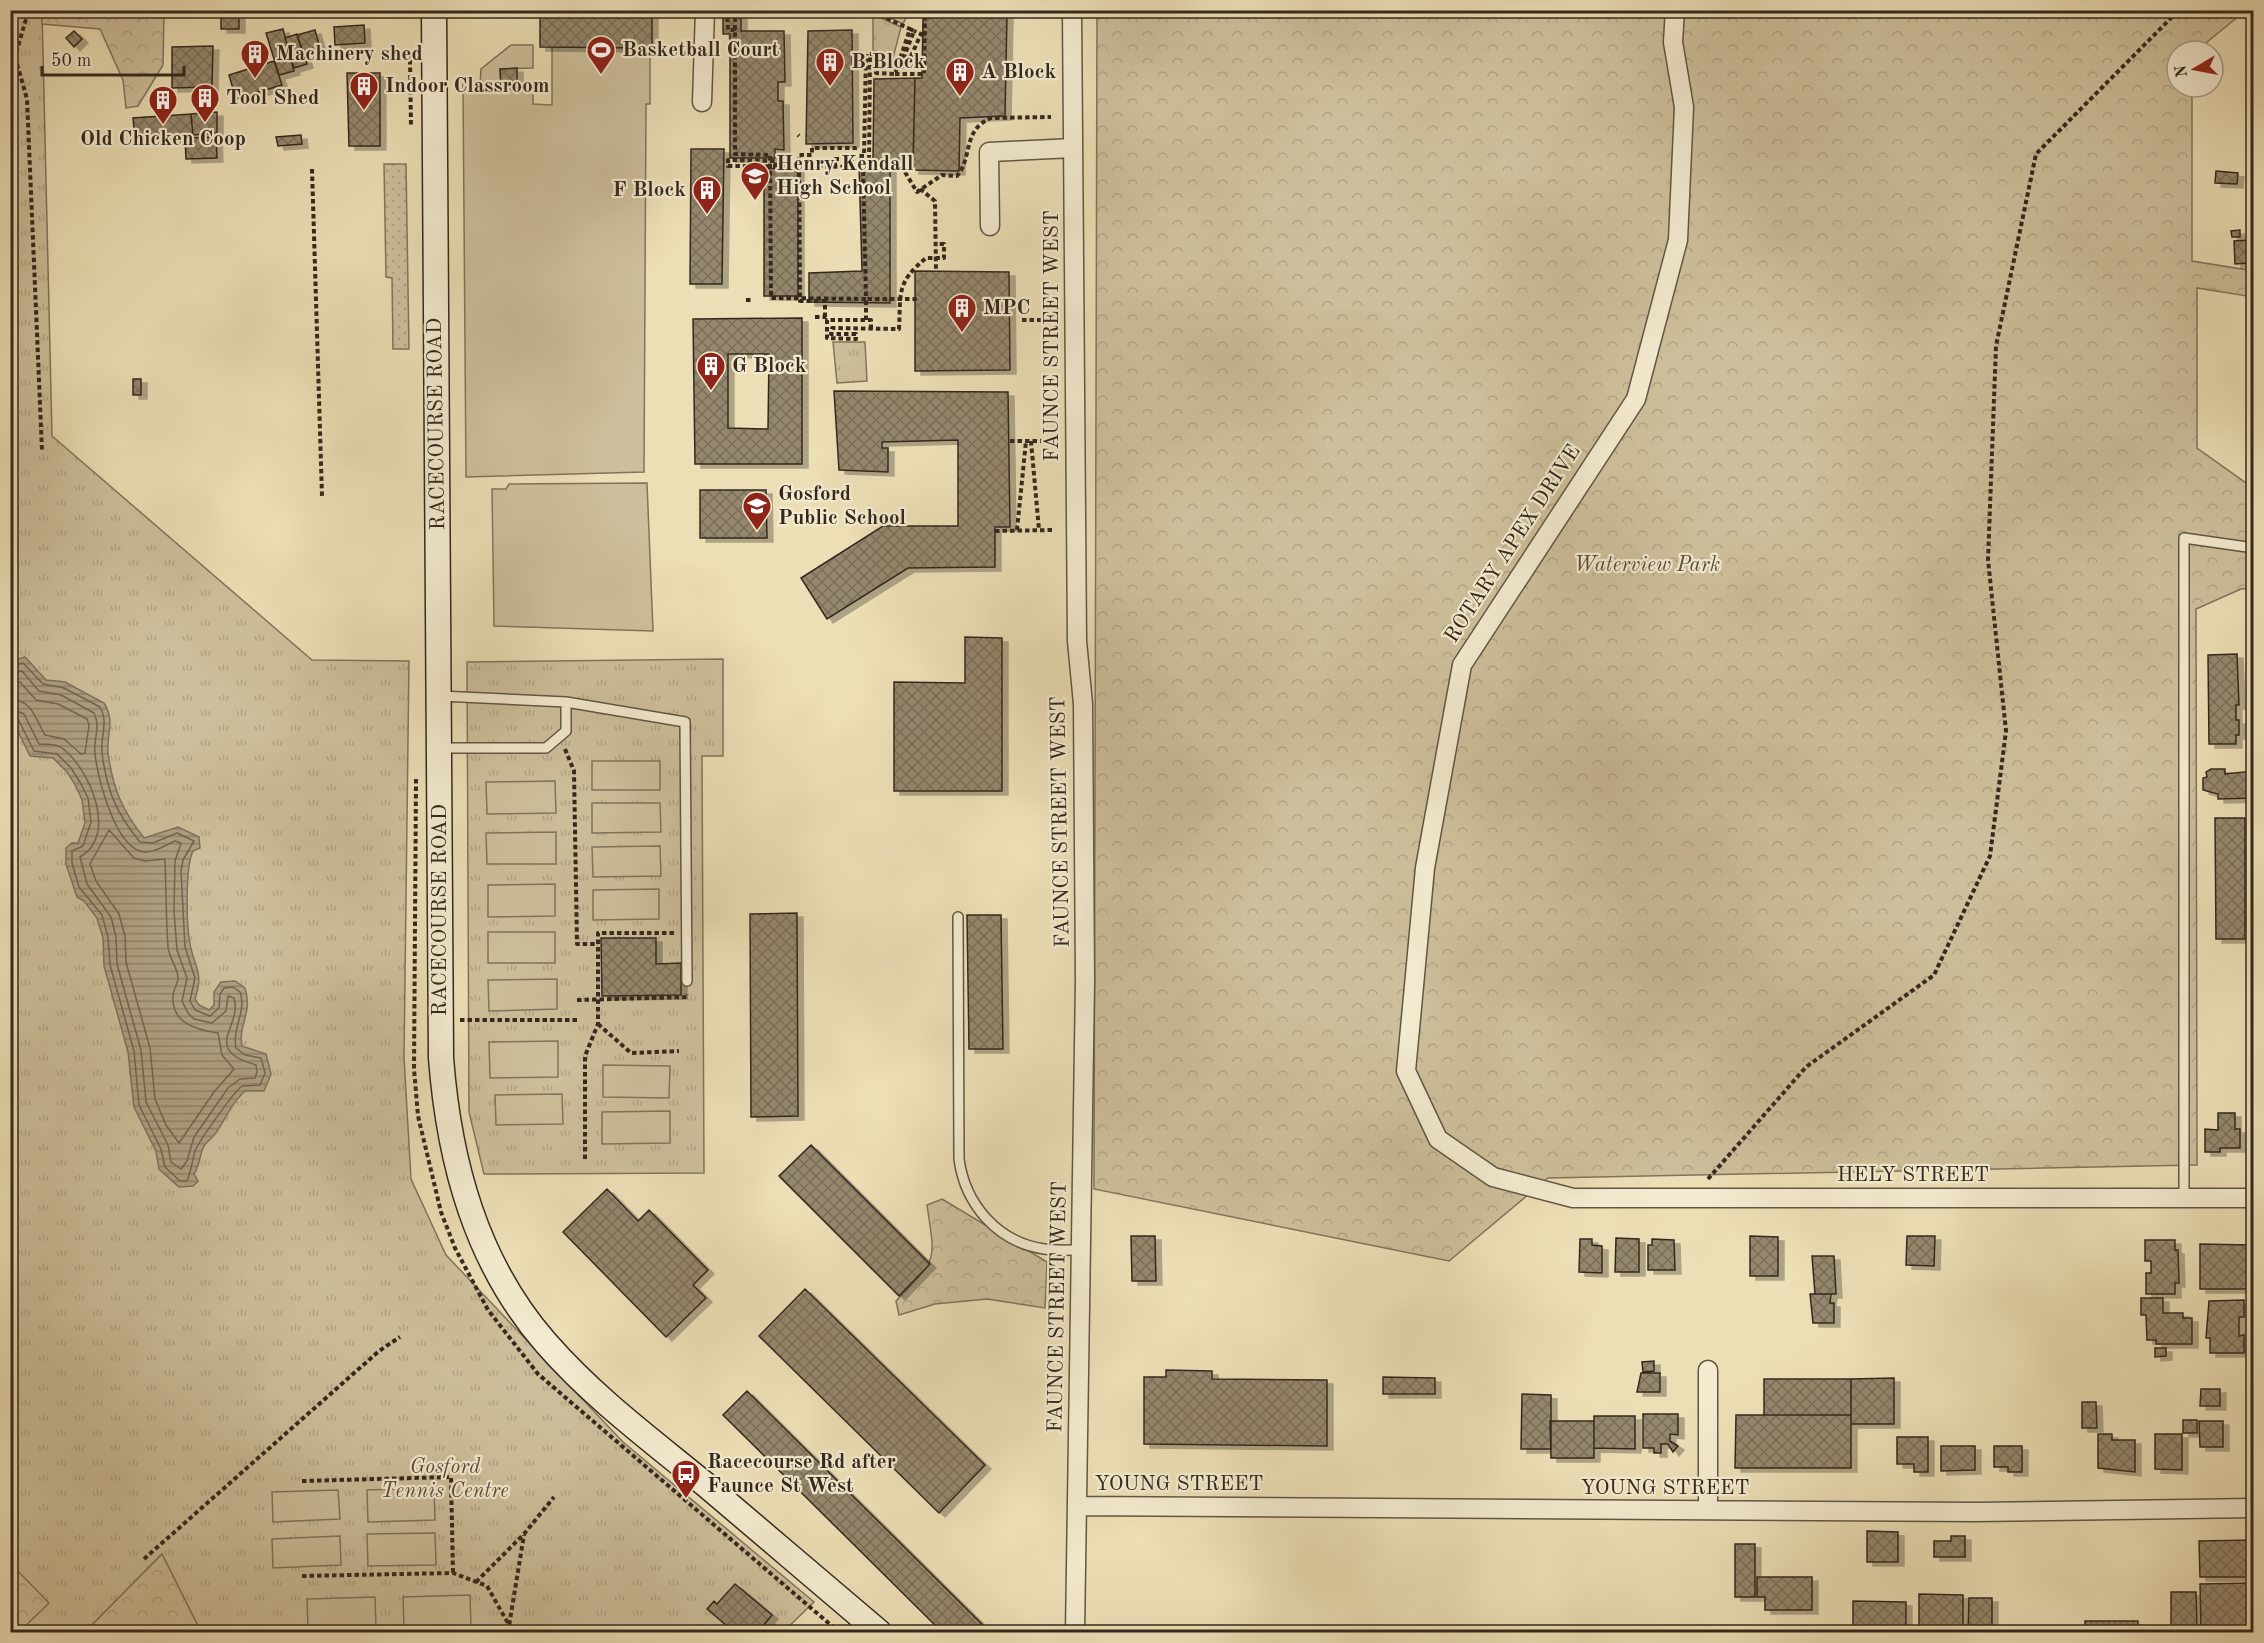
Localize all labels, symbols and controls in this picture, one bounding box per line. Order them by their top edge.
sports icon: Basketball Court [585,34,617,76]
building icon: Machinery shed [239,38,271,80]
scale bar [42,39,184,77]
north arrow [2165,39,2225,99]
place label: Basketball Court [622,40,780,61]
place label: Machinery shed [276,44,423,65]
building icon: B Block [814,46,846,88]
text: 50 m [51,52,91,70]
place label: B Block [851,52,926,73]
building icon: A Block [944,56,976,98]
place label: A Block [981,62,1057,83]
text: N [2173,63,2191,79]
building icon: Indoor Classroom [348,70,380,112]
place label: Indoor Classroom [385,76,550,97]
building icon: Tool Shed [189,82,221,124]
building icon: Old Chicken Coop [147,84,179,126]
place label: Tool Shed [226,88,319,109]
place label: Old Chicken Coop [80,129,246,150]
place label: Henry Kendall High School [776,154,914,199]
school or university icon: Henry Kendall High School [739,160,771,202]
building icon: F Block [691,174,723,216]
place label: F Block [613,180,686,201]
street label: FAUNCE STREET WEST [1042,210,1063,462]
building icon: MPC [946,292,978,334]
place label: MPC [983,298,1030,319]
street label: RACECOURSE ROAD [425,318,449,530]
building icon: G Block [695,350,727,392]
place label: G Block [732,356,807,377]
street label: ROTARY APEX DRIVE [1441,441,1585,647]
place label: Gosford Public School [778,484,906,529]
school or university icon: Gosford Public School [741,490,773,532]
park label: Waterview Park [1574,555,1720,576]
street label: FAUNCE STREET WEST [1048,696,1074,948]
street label: RACECOURSE ROAD [430,804,451,1016]
street label: HELY STREET [1837,1165,1989,1186]
street label: FAUNCE STREET WEST [1045,1181,1071,1433]
place label: Racecourse Rd after Faunce St West [707,1452,896,1497]
park label: Gosford Tennis Centre [381,1457,509,1502]
bus stop icon: Racecourse Rd after Faunce St West [670,1458,702,1500]
street label: YOUNG STREET [1095,1474,1263,1495]
street label: YOUNG STREET [1581,1478,1749,1499]

